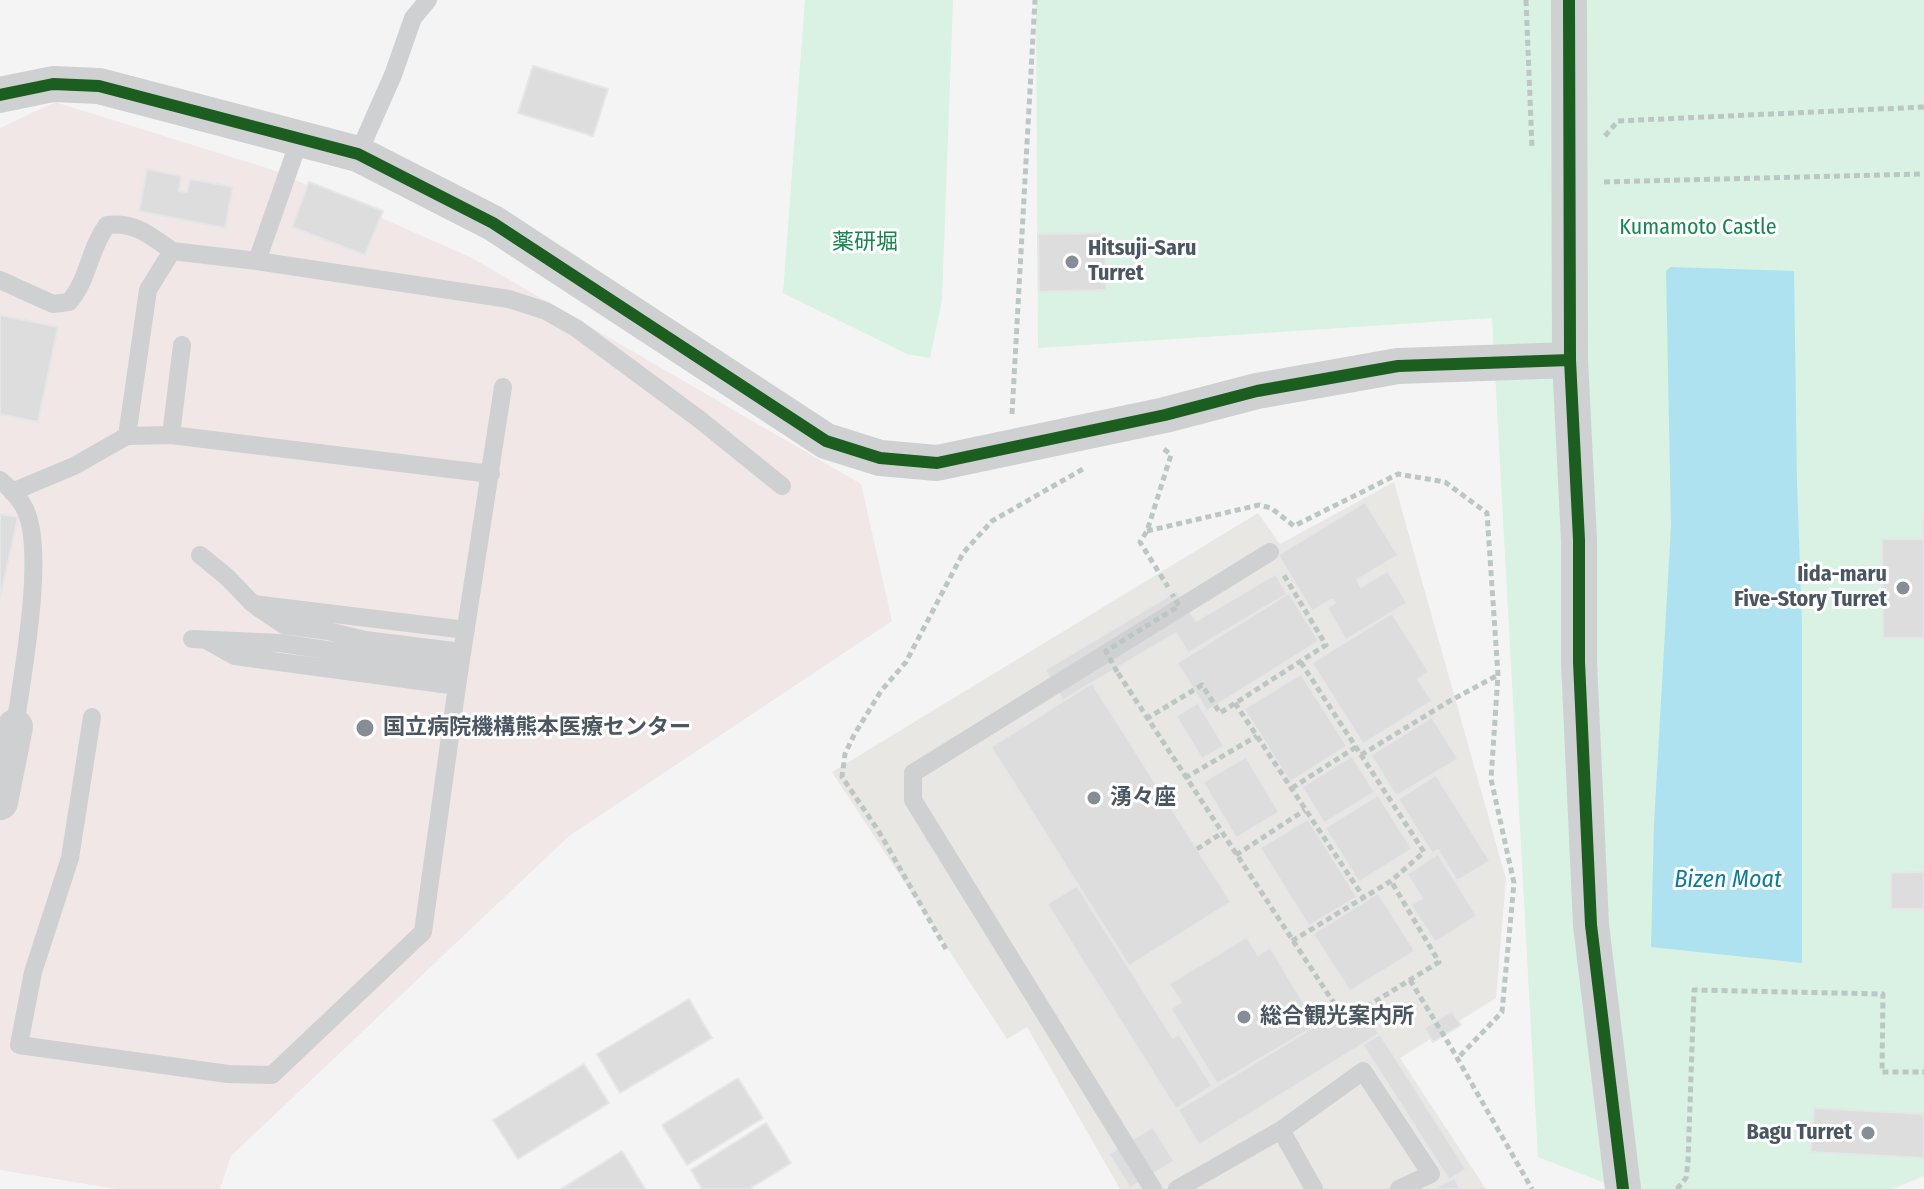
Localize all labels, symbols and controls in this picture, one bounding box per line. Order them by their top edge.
park label: Kumamoto Castle [1619,215,1777,241]
park label: 薬研堀 [832,230,898,256]
place label: Hitsuji-Saru Turret [1088,236,1196,288]
marker: Hitsuji-Saru Turret [1063,253,1081,271]
place label: Iida-maru Five-Story Turret [1734,562,1887,614]
marker: Iida-maru Five-Story Turret [1894,579,1912,597]
place label: 国立病院機構熊本医療センター [383,715,691,741]
marker: 国立病院機構熊本医療センター [354,717,376,739]
place label: 湧々座 [1110,785,1176,811]
marker: 湧々座 [1085,789,1103,807]
water label: Bizen Moat [1674,866,1782,894]
place label: 総合観光案内所 [1260,1004,1414,1030]
marker: 総合観光案内所 [1235,1008,1253,1026]
place label: Bagu Turret [1747,1120,1852,1146]
marker: Bagu Turret [1859,1124,1877,1142]

